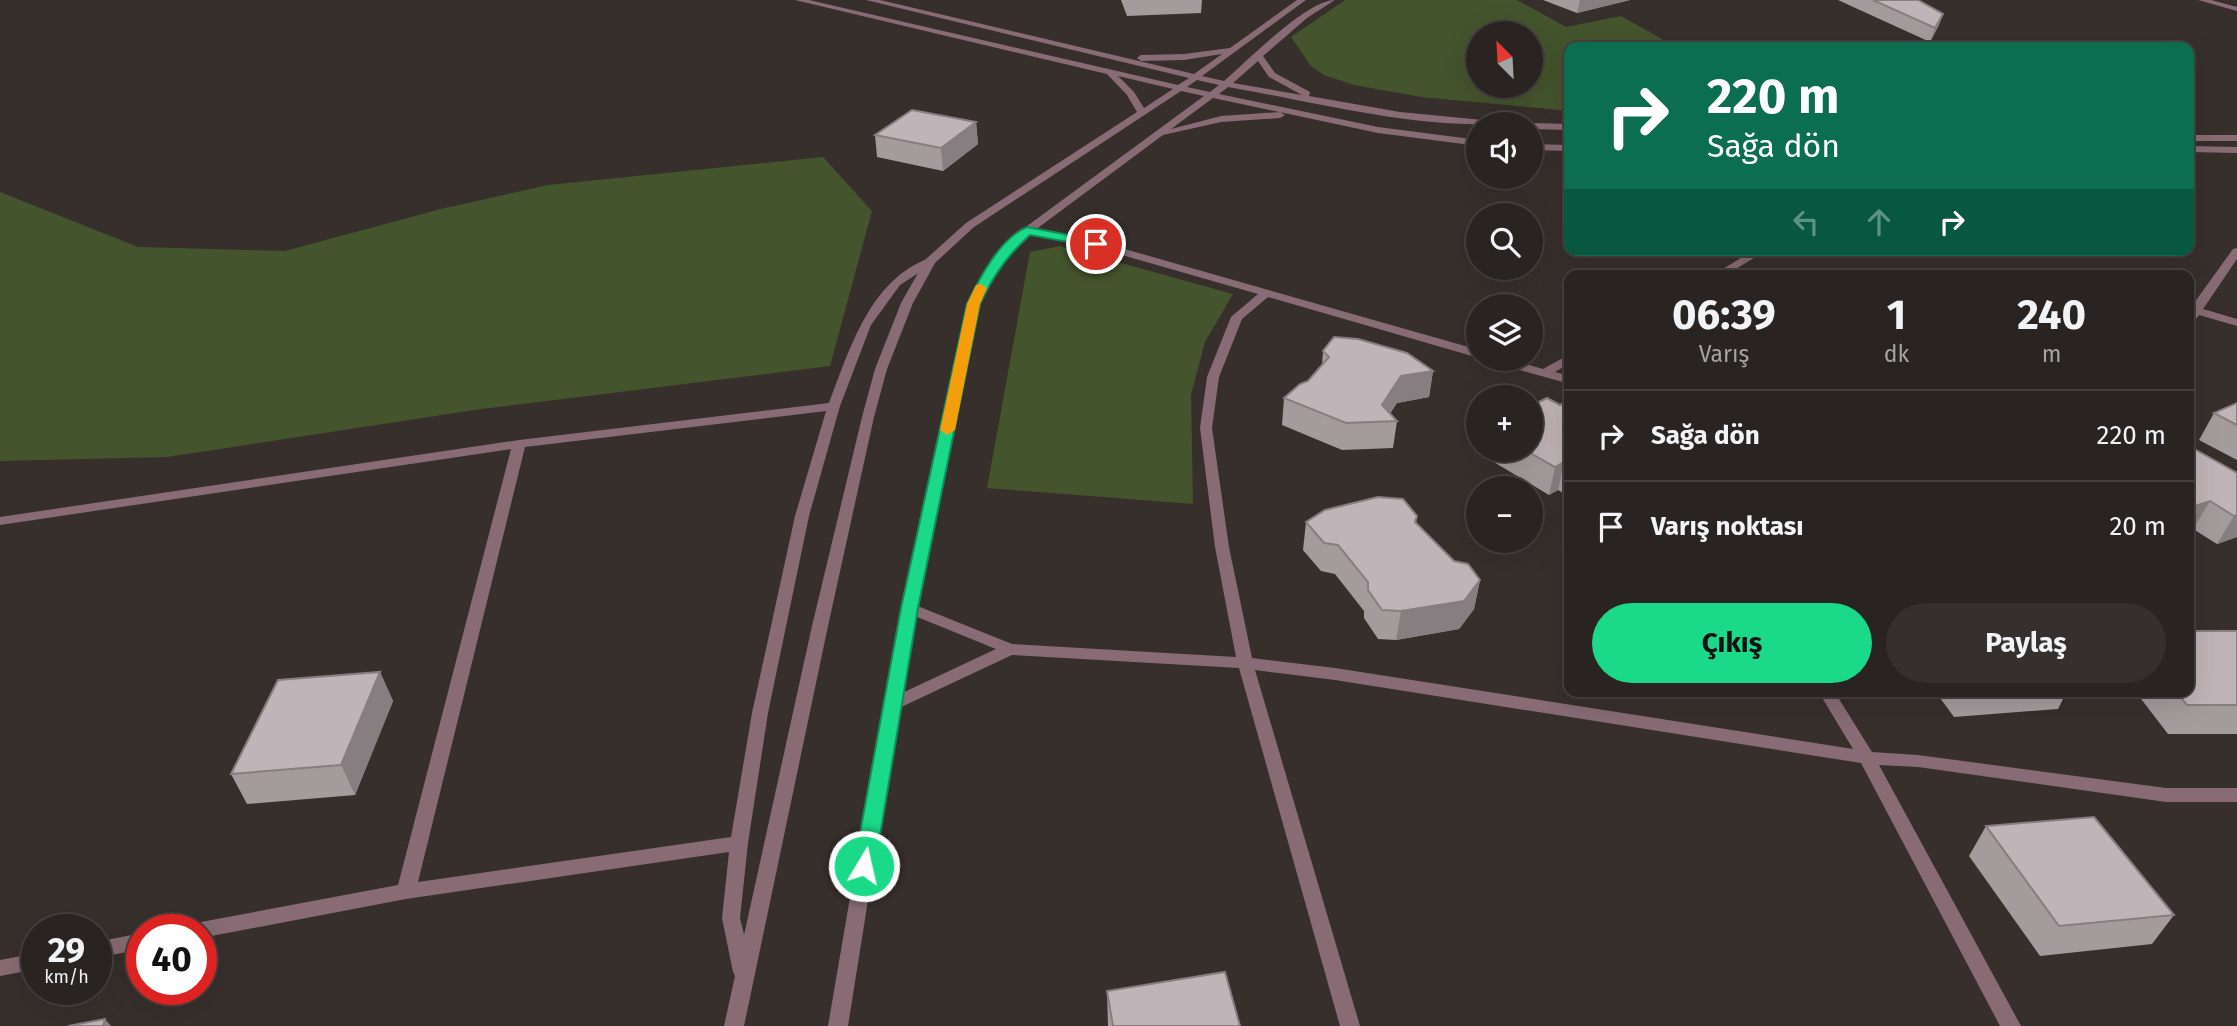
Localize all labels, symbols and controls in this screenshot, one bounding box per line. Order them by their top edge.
north arrow [1466,21,1544,98]
map controls [1466,21,1543,553]
text: 220 m [1707,67,1839,126]
icon: right [1592,70,1683,161]
button: sound [1466,112,1543,189]
text: Sağa dön [1707,127,1840,165]
button: search [1466,203,1543,280]
icon: left [1787,203,1825,241]
icon: ahead [1860,203,1898,241]
icon: right [1933,203,1971,241]
pin [1066,214,1126,274]
icon: arrive [1077,225,1115,263]
text: 06:39 [1672,290,1776,340]
text: 1 [1887,290,1906,340]
text: 240 [2017,290,2086,340]
button: layers [1466,294,1543,371]
text: Varış [1699,340,1749,368]
text: dk [1884,340,1909,368]
text: m [2042,340,2062,368]
button: + [1466,385,1543,462]
icon: right [1592,417,1630,455]
text: Sağa dön [1651,420,1760,451]
text: 220 m [2097,420,2166,451]
button: − [1466,476,1543,553]
icon: arrive [1592,508,1630,546]
text: Varış noktası [1651,511,1804,542]
text: 20 m [2109,511,2166,542]
button: Çıkış [1592,603,1872,683]
button: Paylaş [1886,603,2166,683]
position arrow [827,829,901,903]
speed limit sign: 40 [126,914,217,1005]
text: 29 [48,929,85,971]
text: km/h [44,966,89,988]

